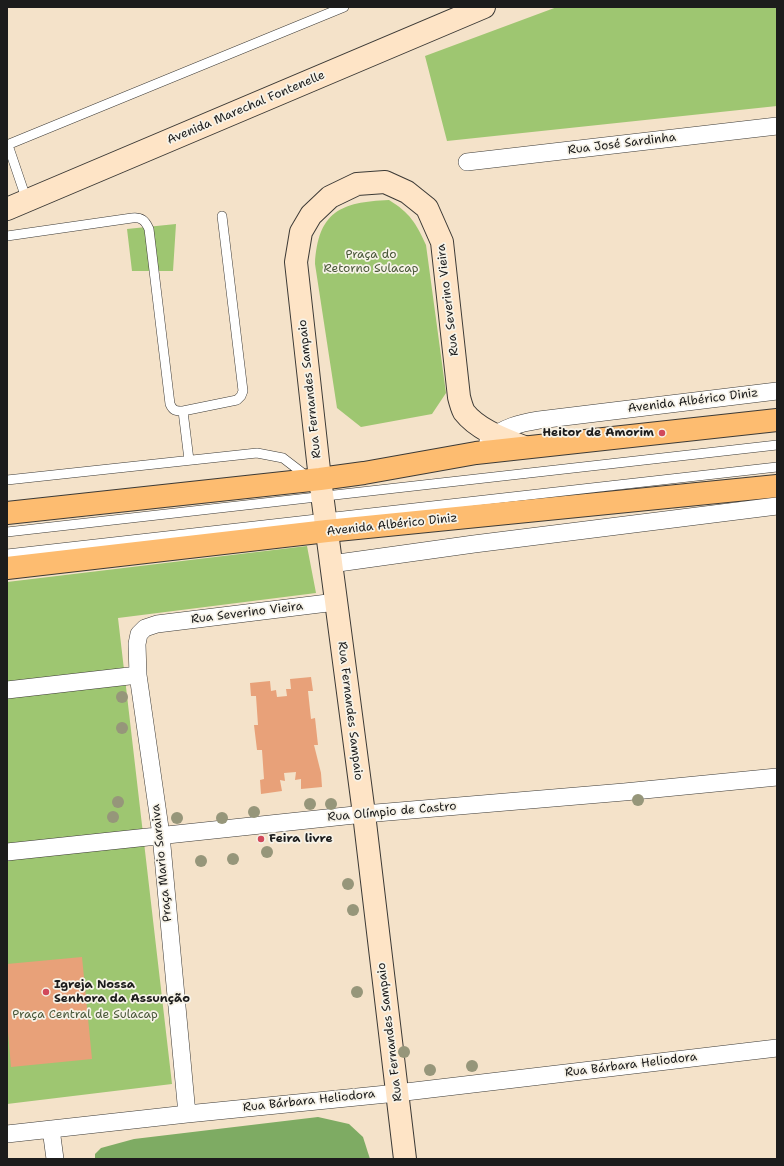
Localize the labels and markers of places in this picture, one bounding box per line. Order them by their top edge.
place label: Heitor de Amorim [543,426,654,440]
marker: Heitor de Amorim [657,428,667,438]
place label: Feira livre [269,832,333,846]
marker: Feira livre [256,834,266,844]
place label: Igreja Nossa Senhora da Assunção [54,978,190,1006]
marker: Igreja Nossa Senhora da Assunção [41,987,51,997]

